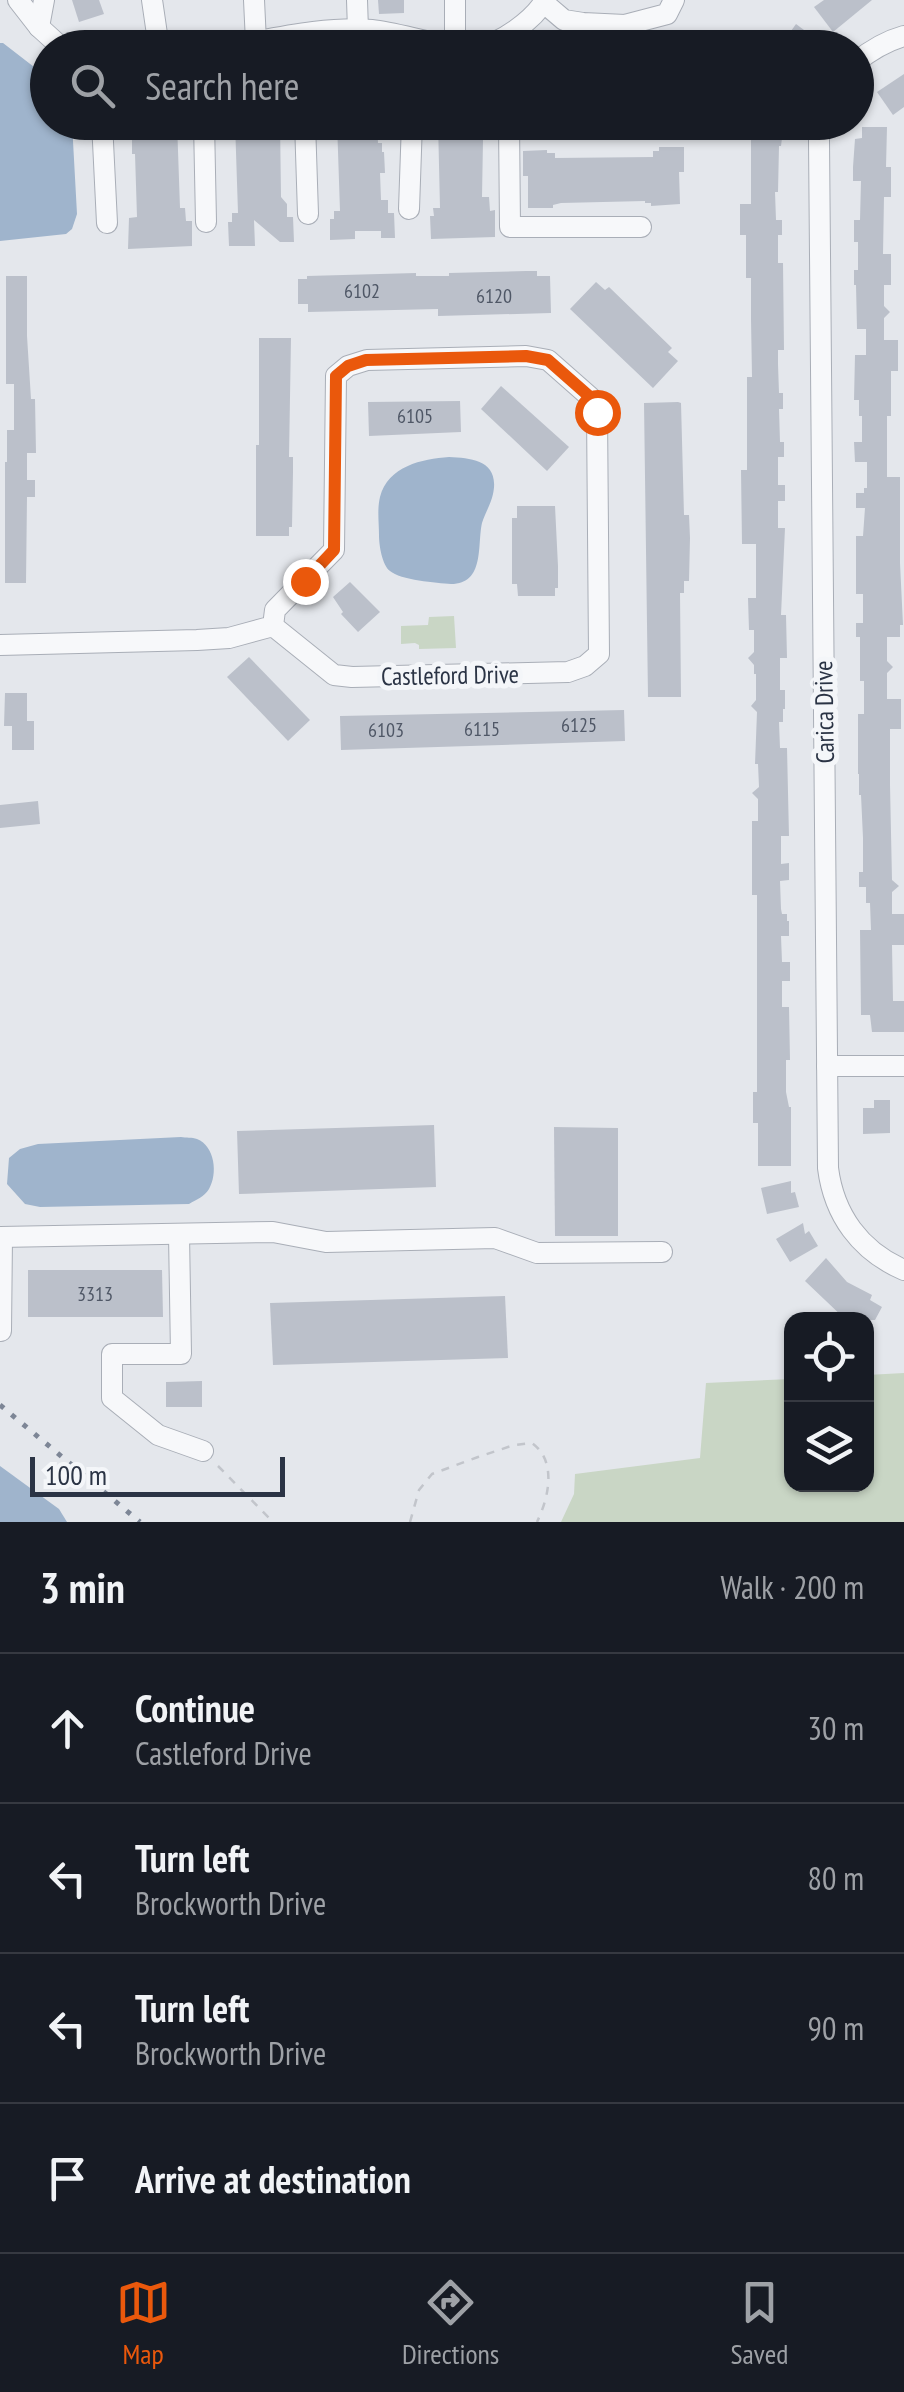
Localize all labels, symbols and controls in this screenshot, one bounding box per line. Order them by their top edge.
search box [30,30,874,140]
icon: search [65,58,120,113]
text: Search here [145,61,299,110]
house number: 6102 [344,278,380,304]
house number: 6120 [476,283,512,309]
route start [575,390,621,436]
house number: 6105 [397,403,433,429]
route end [283,559,329,605]
street label: Castleford Drive [381,658,519,692]
street label: Carica Drive [807,660,841,764]
house number: 6125 [561,712,597,738]
house number: 6115 [464,716,500,742]
house number: 6103 [368,717,404,743]
house number: 3313 [77,1281,113,1307]
map controls [784,1312,874,1492]
button: locate [784,1312,874,1402]
button: layers [784,1402,874,1492]
scale bar [30,1452,285,1496]
text: 100 m [45,1456,107,1493]
text: 3 min [40,1560,125,1615]
text: Walk · 200 m [720,1566,864,1608]
text: Continue [135,1683,255,1732]
icon: ahead [40,1701,95,1756]
text: 30 m [808,1707,864,1749]
text: Castleford Drive [135,1732,312,1774]
text: Turn left [135,1833,249,1882]
icon: left [40,1851,95,1906]
text: 80 m [808,1857,864,1899]
text: Brockworth Drive [135,1882,326,1924]
text: Turn left [135,1983,249,2032]
icon: left [40,2001,95,2056]
text: 90 m [808,2007,864,2049]
text: Brockworth Drive [135,2032,326,2074]
icon: arrive [40,2151,95,2206]
text: Arrive at destination [135,2154,411,2203]
tab: Map [116,2275,171,2372]
tab: Directions [402,2275,499,2372]
tab: Saved [731,2275,788,2372]

